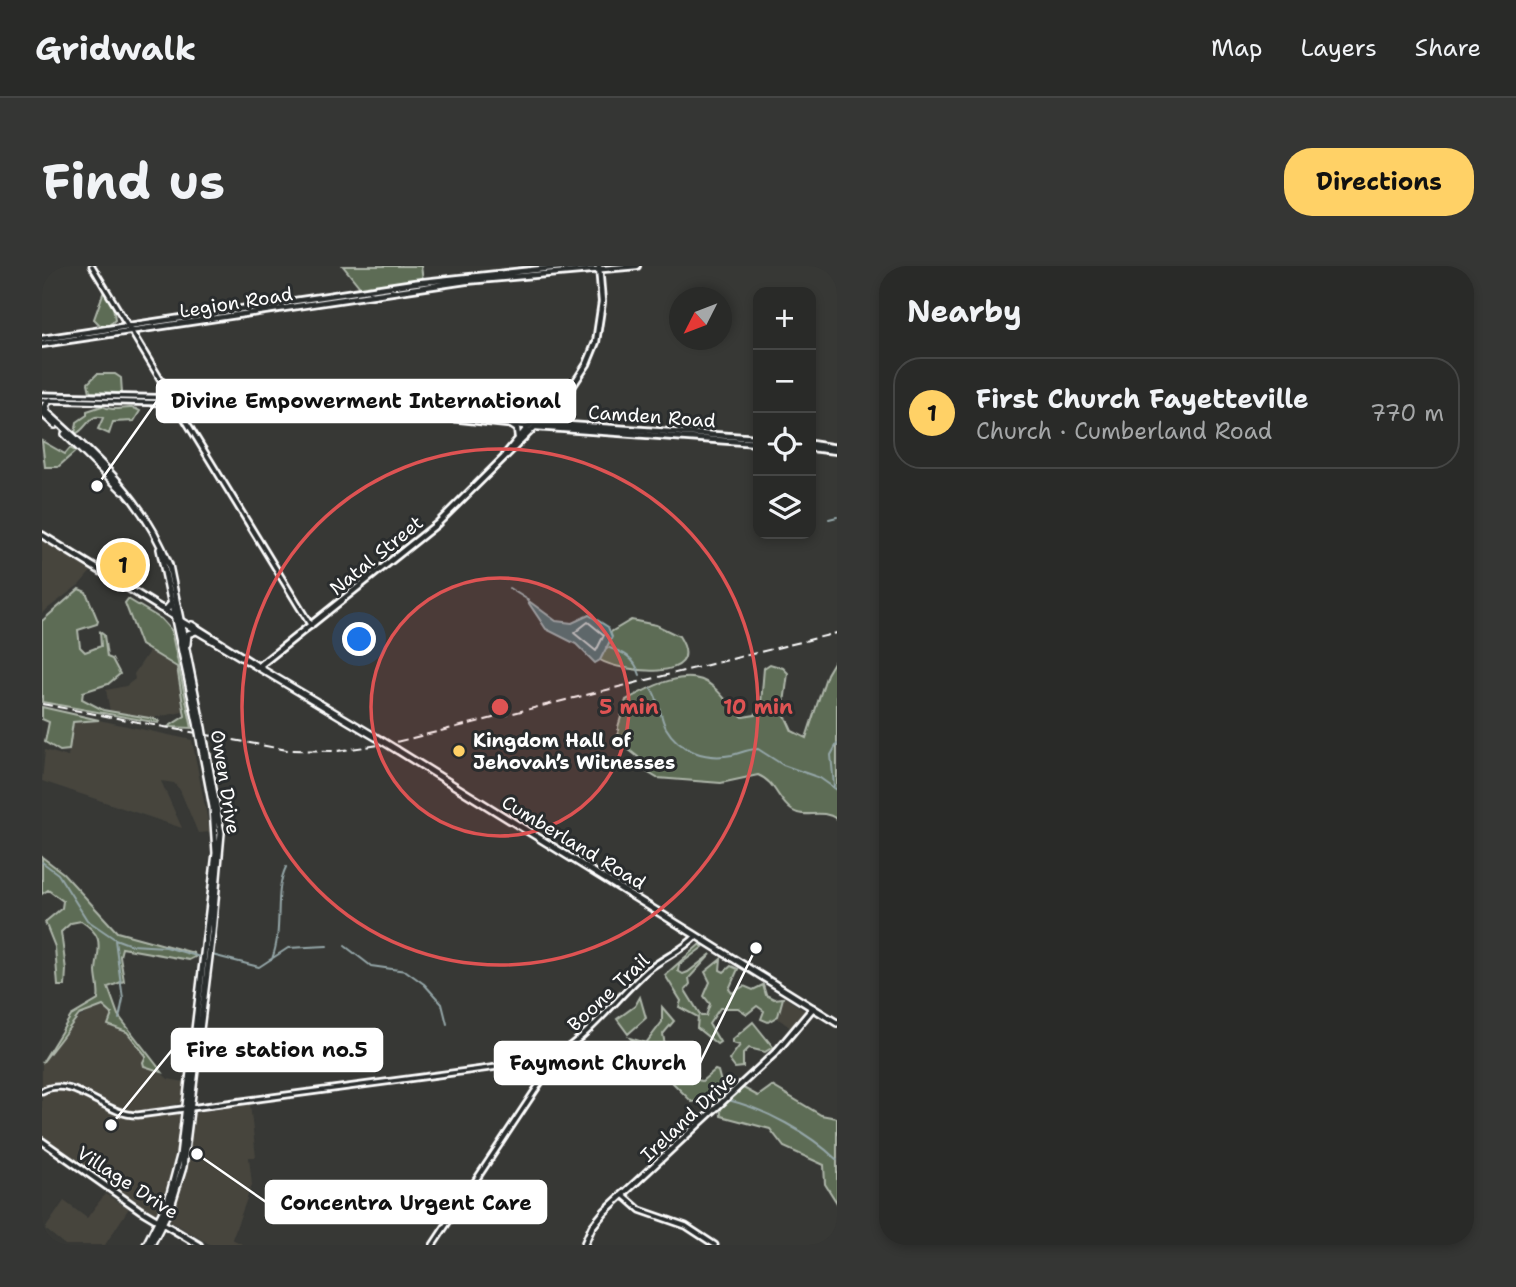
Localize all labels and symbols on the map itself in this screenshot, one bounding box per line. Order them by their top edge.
street label: Legion Road [178,281,295,324]
north arrow [669,287,732,350]
callout: Divine Empowerment International [157,380,575,422]
text: Divine Empowerment International [171,387,561,415]
street label: Camden Road [587,400,717,433]
street label: Natal Street [324,510,428,601]
pin: 1 [100,539,146,591]
your location [342,622,376,656]
text: 5 min [599,693,659,721]
text: 10 min [723,693,793,721]
centre of rings [488,695,512,719]
street label: Owen Drive [205,728,246,836]
place label: Kingdom Hall of Jehovah’s Witnesses [473,728,675,775]
marker: Kingdom Hall of Jehovah’s Witnesses [451,743,467,759]
street label: Cumberland Road [497,790,650,895]
street label: Boone Trail [562,948,655,1037]
callout: Fire station no.5 [172,1029,382,1071]
text: Fire station no.5 [186,1036,368,1064]
callout: Faymont Church [495,1042,700,1084]
text: Faymont Church [509,1049,687,1077]
street label: Ireland Drive [635,1065,742,1167]
street label: Village Drive [72,1140,183,1225]
callout: Concentra Urgent Care [266,1181,546,1223]
text: Concentra Urgent Care [280,1189,532,1217]

